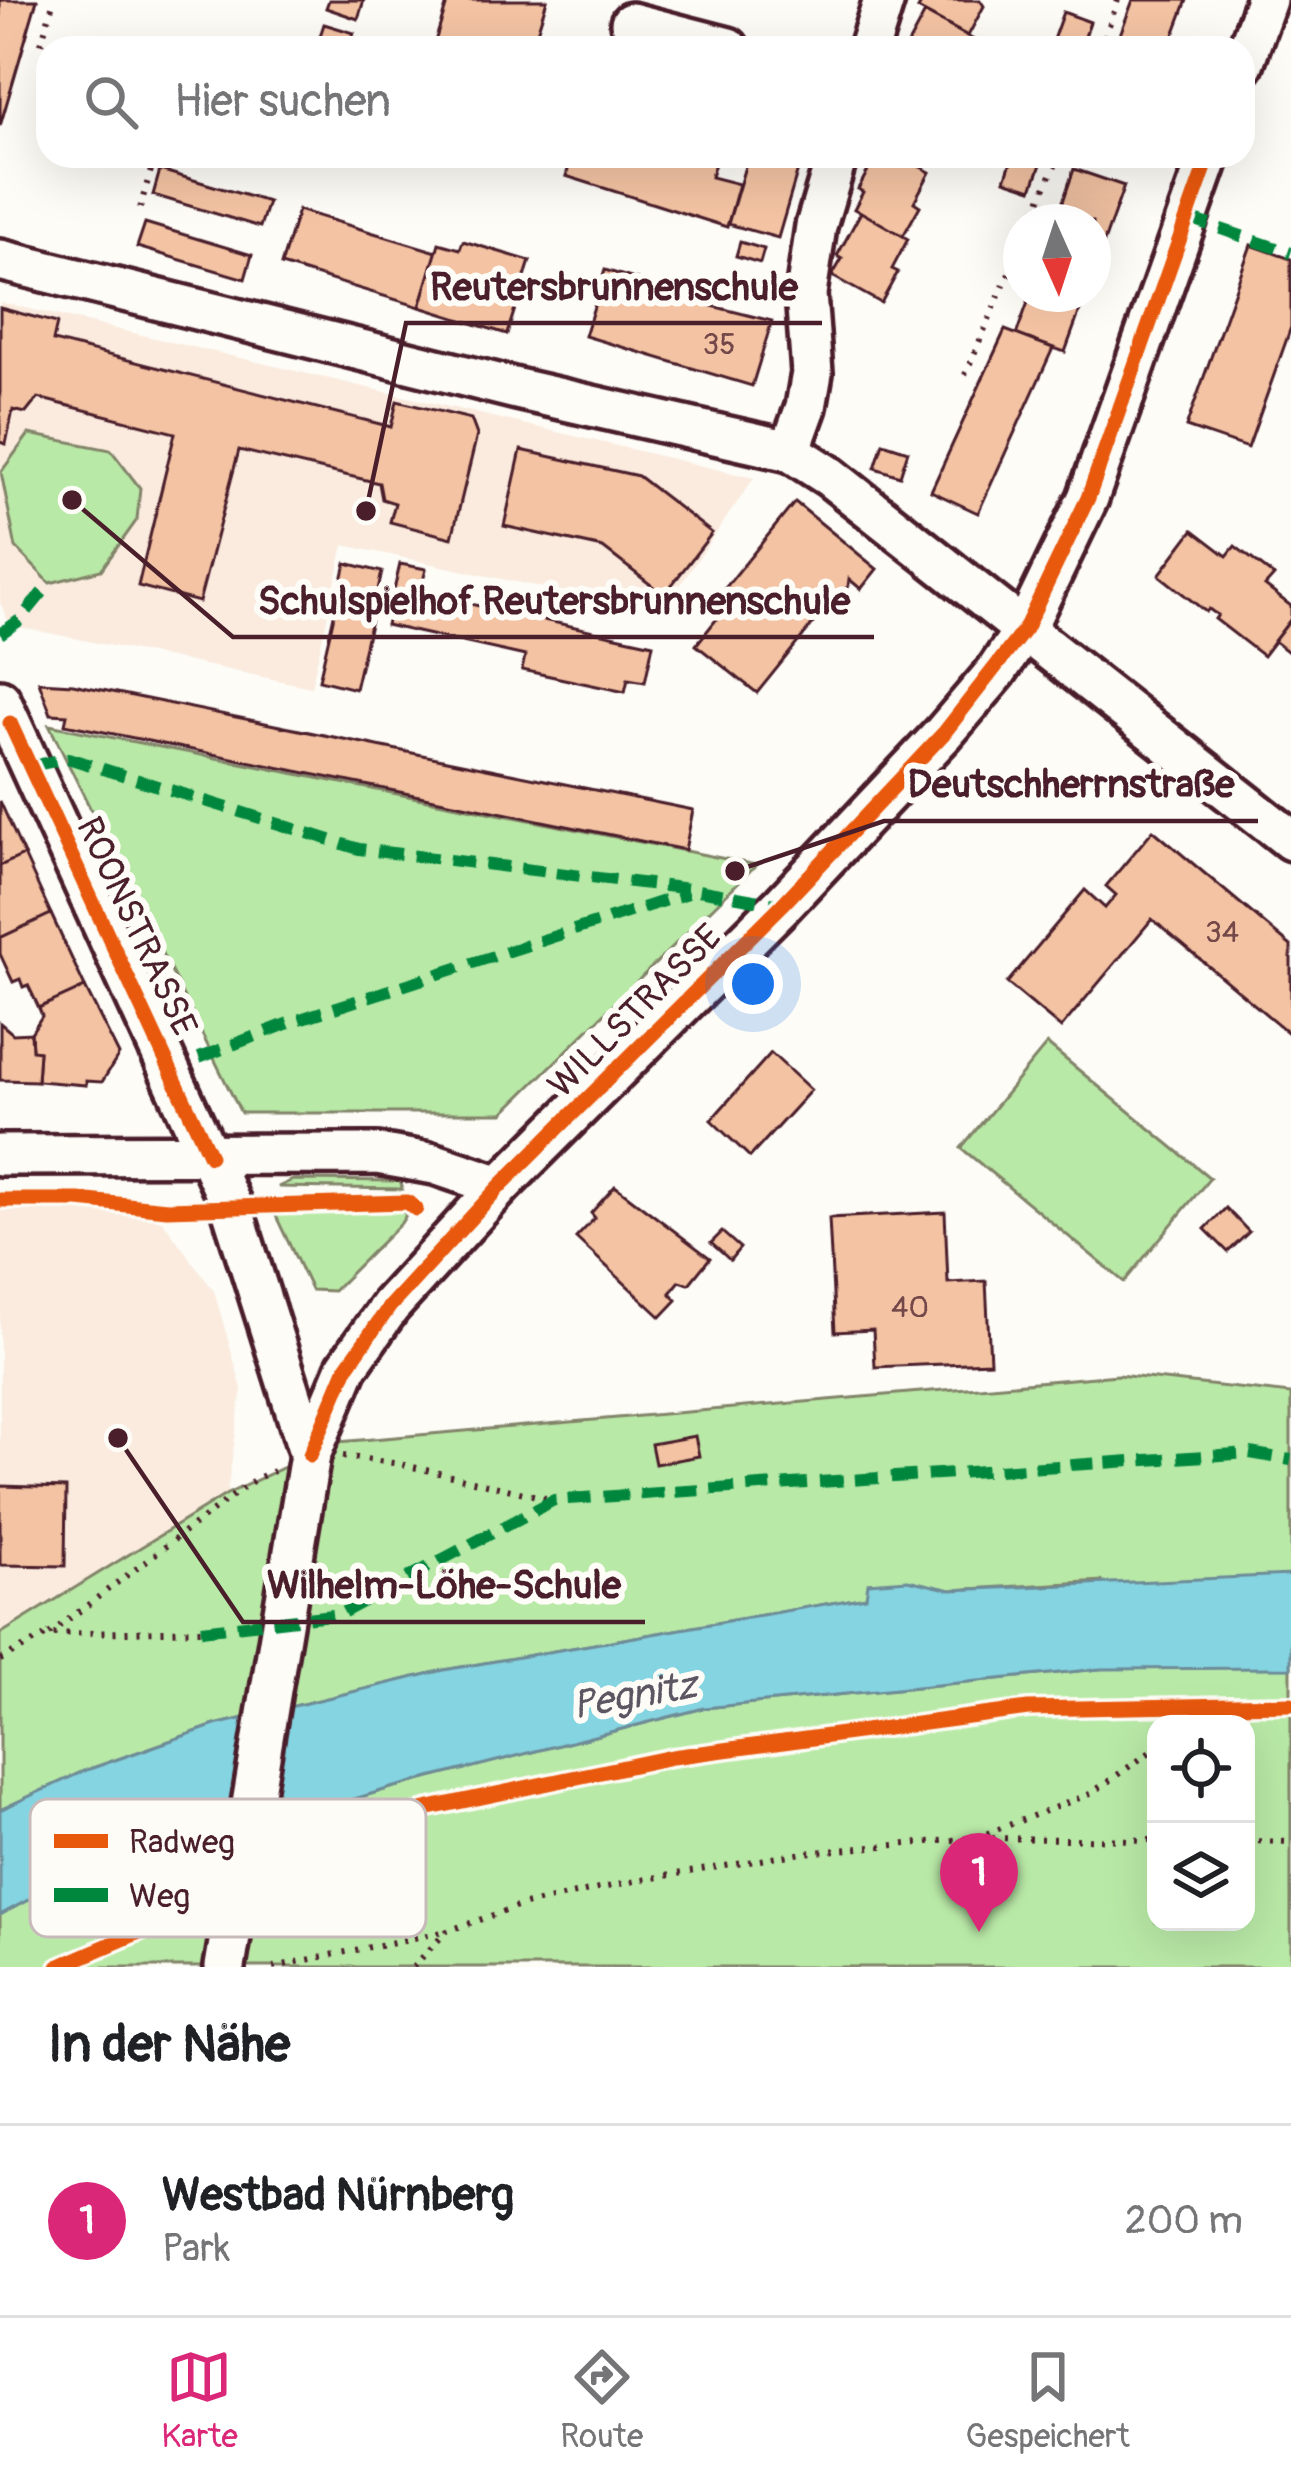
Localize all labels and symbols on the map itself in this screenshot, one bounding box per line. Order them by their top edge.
north arrow [1003,204,1111,312]
callout: Reutersbrunnenschule [406,248,822,323]
text: Reutersbrunnenschule [430,263,799,312]
house number: 35 [703,326,736,363]
callout: Schulspielhof Reutersbrunnenschule [233,562,874,637]
text: Schulspielhof Reutersbrunnenschule [258,577,851,626]
callout: Deutschherrnstraße [884,746,1258,821]
text: Deutschherrnstraße [908,760,1235,809]
street label: ROONSTRASSE [66,810,207,1043]
house number: 34 [1205,914,1239,951]
street label: WILLSTRASSE [539,915,731,1107]
your location [723,954,783,1014]
house number: 40 [891,1289,929,1326]
callout: Wilhelm-Löhe-Schule [243,1547,645,1622]
text: Wilhelm-Löhe-Schule [267,1561,622,1610]
water label: Pegnitz [568,1660,705,1730]
legend [30,1799,426,1937]
text: Radweg [129,1822,235,1863]
pin: 1 [940,1833,1018,1932]
text: Weg [129,1876,190,1917]

